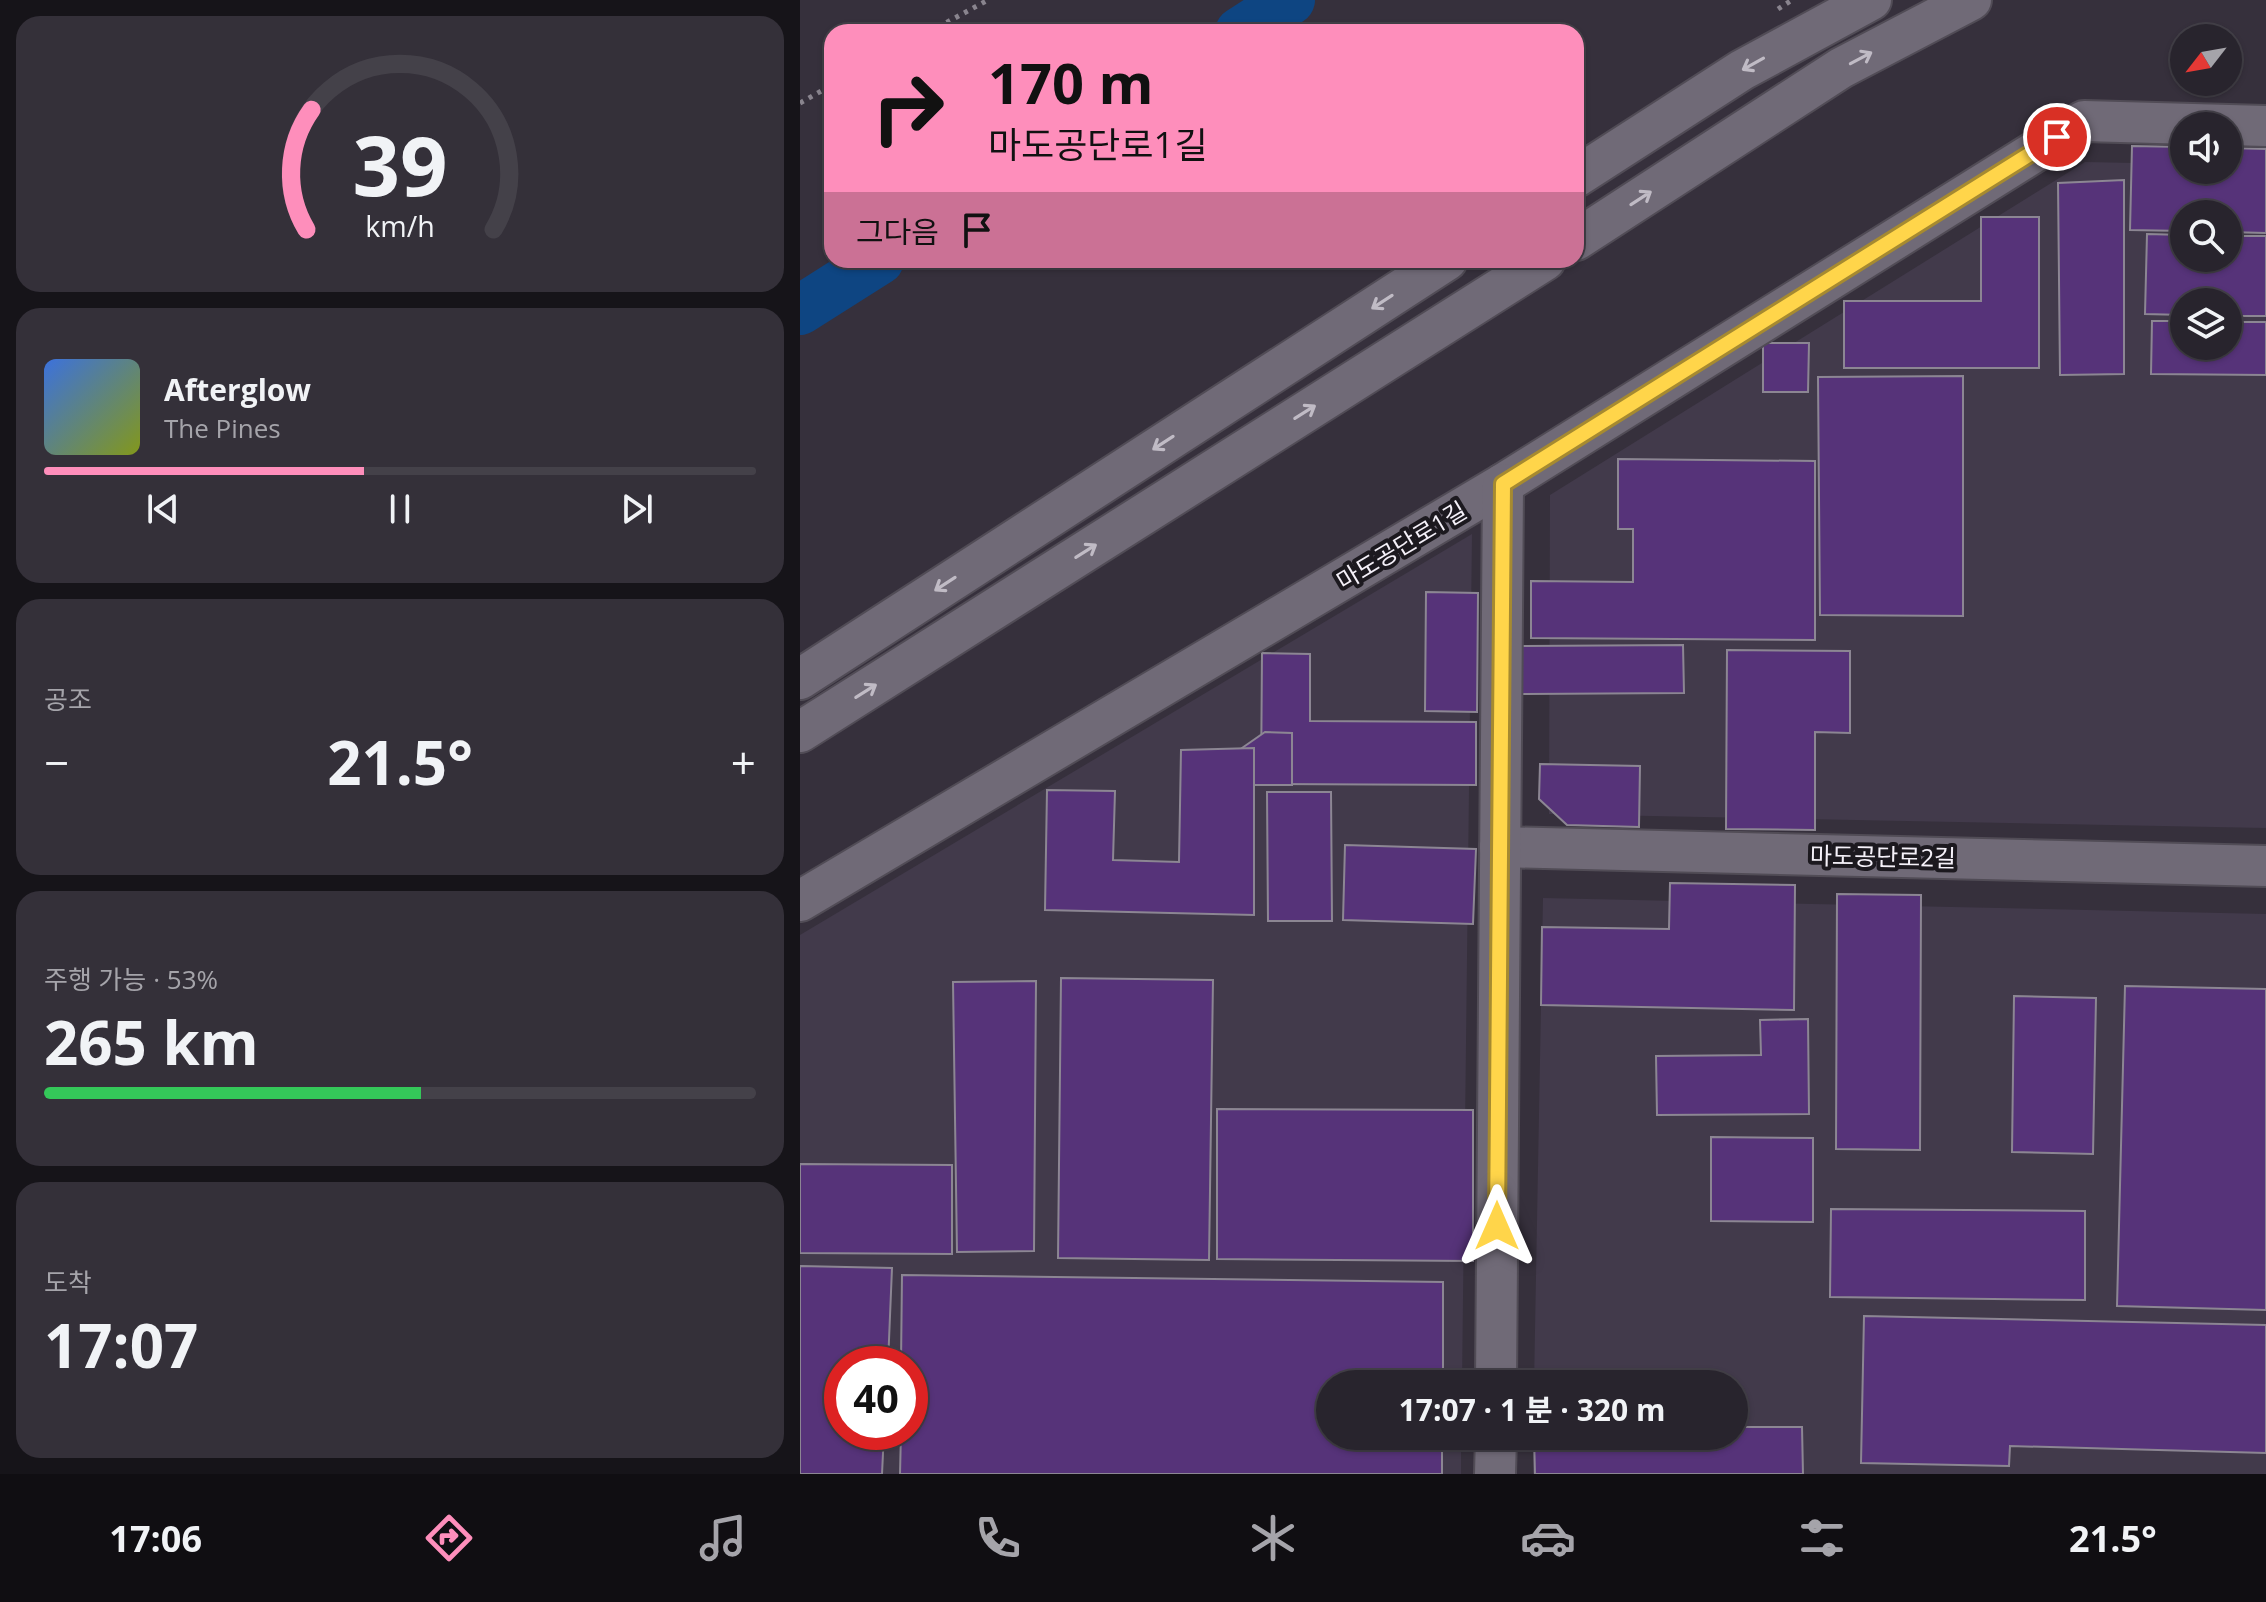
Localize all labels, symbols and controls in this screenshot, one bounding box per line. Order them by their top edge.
north arrow [2170,24,2242,96]
map controls [2170,24,2242,360]
text: 170 m [988,44,1154,120]
one-way arrow [1848,49,1872,65]
icon: right [856,56,960,160]
one-way arrow [1742,56,1766,72]
pin [2023,103,2091,171]
text: 39 [352,106,448,219]
button: sound [2170,112,2242,184]
icon: arrive [2035,115,2079,159]
text: 마도공단로1길 [988,120,1207,169]
one-way arrow [1630,189,1652,206]
button: search [2170,200,2242,272]
text: km/h [365,206,435,245]
icon: arrive [955,208,999,252]
text: 그다음 [856,211,939,252]
button: layers [2170,288,2242,360]
one-way arrow [1371,295,1394,311]
text: Afterglow [164,369,311,410]
one-way arrow [1293,404,1316,420]
text: The Pines [164,410,281,446]
one-way arrow [1153,435,1175,452]
icon: previous [141,487,185,531]
icon: pause [378,487,422,531]
icon: next [615,487,659,531]
street label: 마도공단로1길 [1330,493,1472,597]
one-way arrow [1074,543,1096,560]
one-way arrow [934,577,957,593]
text: 공조 [44,681,92,717]
one-way arrow [854,682,877,698]
text: 21.5° [327,721,473,803]
text: − [44,732,69,792]
text: + [731,732,756,792]
street label: 마도공단로2길 [1810,838,1956,874]
text: 주행 가능 · 53% [44,961,218,997]
text: 265 km [44,1001,259,1083]
position arrow [1455,1184,1539,1268]
text: 도착 [44,1264,92,1300]
text: 17:07 [44,1304,198,1386]
speed limit sign: 40 [824,1346,928,1450]
text: 17:07 · 1 분 · 320 m [1399,1389,1665,1430]
icon: directions [421,1510,477,1566]
icon: music [695,1510,751,1566]
icon: phone [970,1510,1026,1566]
icon: climate [1245,1510,1301,1566]
icon: car [1520,1510,1576,1566]
icon: filters [1794,1510,1850,1566]
text: 17:06 [109,1514,202,1563]
text: 21.5° [2069,1514,2157,1563]

